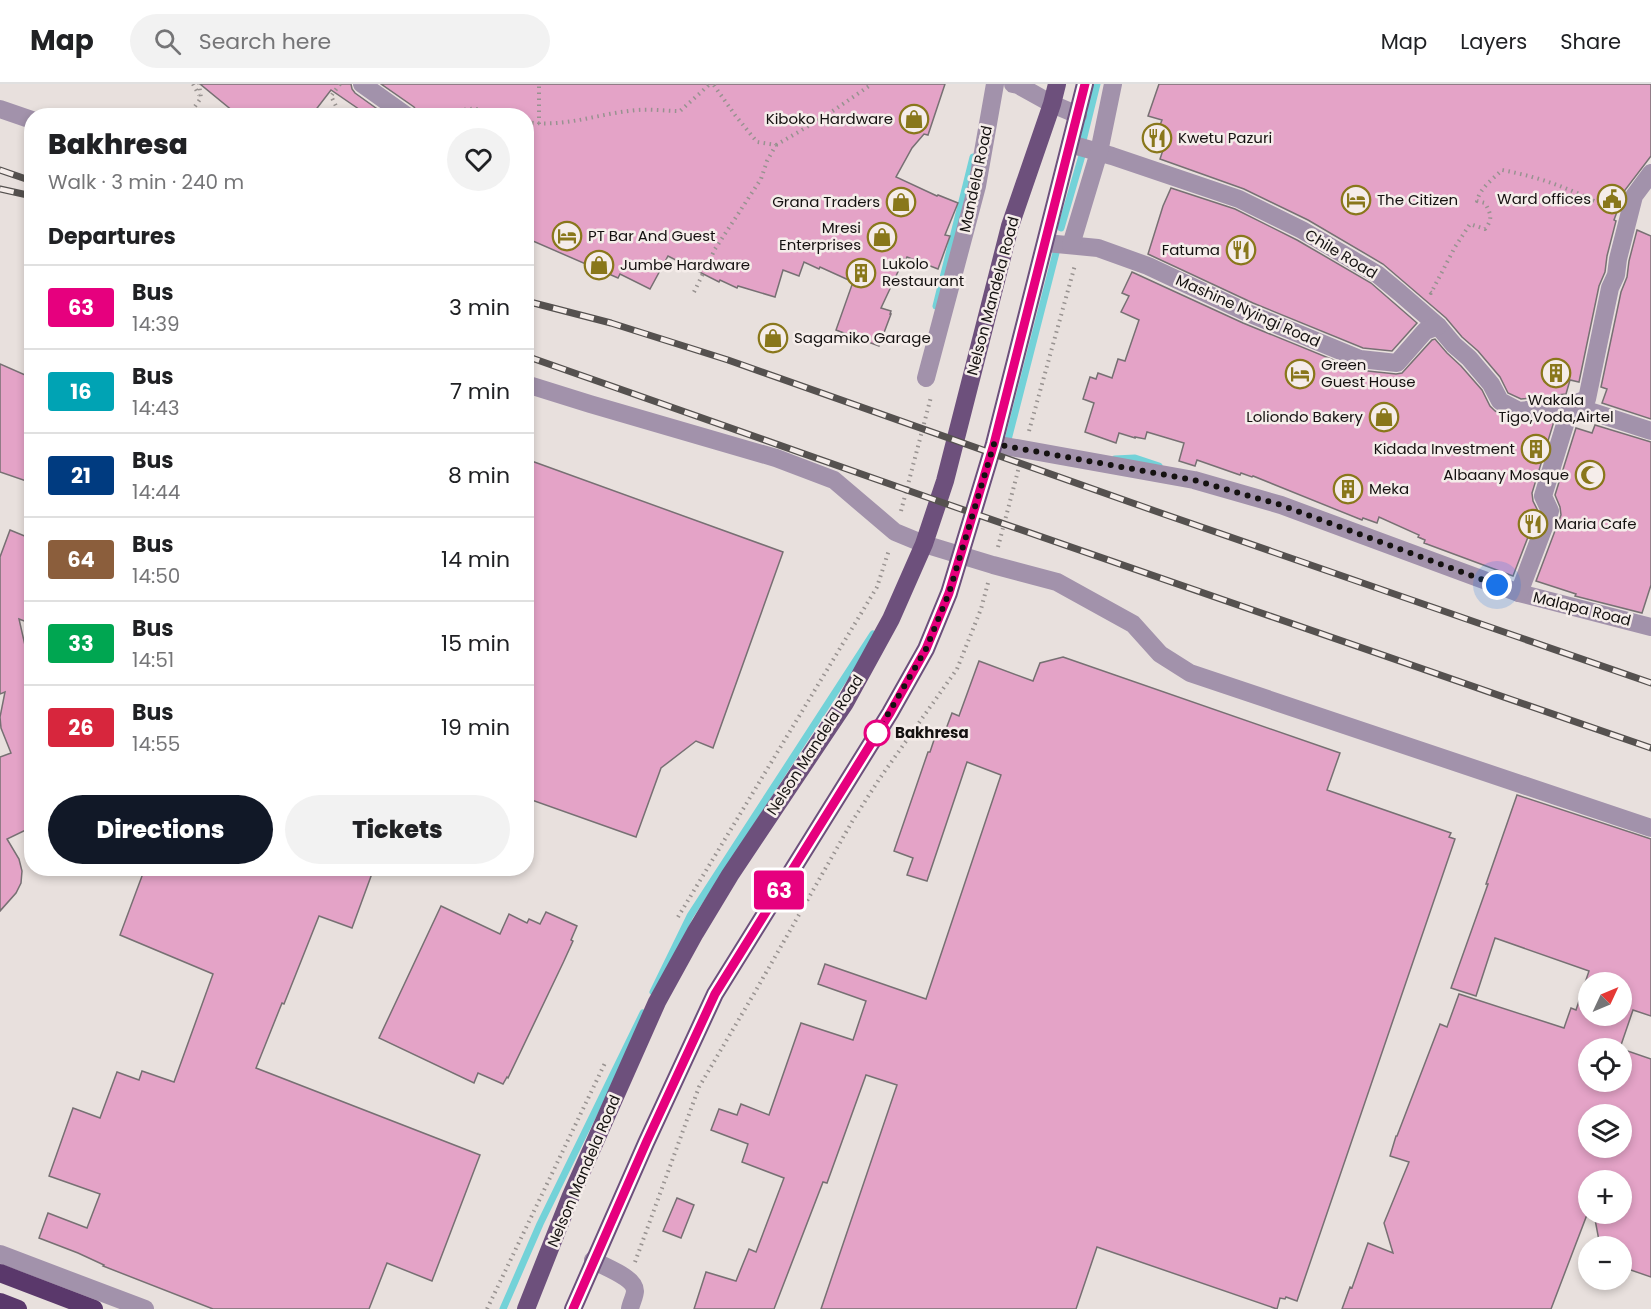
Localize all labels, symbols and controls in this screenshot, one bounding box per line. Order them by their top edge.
search box [130,14,550,68]
text: Map [30,21,94,60]
icon: search [151,25,184,58]
text: Search here [199,26,331,57]
text: Map [1381,27,1427,56]
text: Layers [1460,27,1527,56]
text: Share [1560,27,1621,56]
shop icon: Kiboko Hardware [898,103,930,135]
place label: Kiboko Hardware [766,108,893,129]
restaurant icon: Kwetu Pazuri [1141,122,1173,154]
street label: Mandela Road [954,123,997,234]
text: Bakhresa [48,125,188,164]
place label: Kwetu Pazuri [1178,127,1272,148]
button: heart [447,128,510,191]
text: Walk · 3 min · 240 m [48,168,244,196]
public building icon: Ward offices [1596,183,1628,215]
hotel icon: The Citizen [1340,184,1372,216]
shop icon: Grana Traders [885,186,917,218]
place label: Ward offices [1497,188,1591,209]
place label: The Citizen [1377,189,1458,210]
place label: Grana Traders [772,191,880,212]
street label: Nelson Mandela Road [961,214,1024,378]
place label: Mresi Enterprises [779,217,861,255]
hotel icon: PT Bar And Guest [551,220,583,252]
text: Departures [48,221,176,252]
shop icon: Mresi Enterprises [866,221,898,253]
street label: Chile Road [1301,224,1381,283]
place label: PT Bar And Guest [588,225,715,246]
restaurant icon: Fatuma [1225,234,1257,266]
place label: Fatuma [1162,239,1220,260]
shop icon: Jumbe Hardware [583,249,615,281]
place label: Lukolo Restaurant [882,253,964,291]
place label: Jumbe Hardware [620,254,750,275]
building icon: Lukolo Restaurant [845,257,877,289]
street label: Mashine Nyingi Road [1173,269,1324,352]
text: Bus [132,277,174,308]
text: 3 min [449,292,510,323]
text: 63 [68,293,94,322]
text: 14:39 [132,310,180,338]
shop icon: Sagamiko Garage [757,322,789,354]
place label: Sagamiko Garage [794,327,931,348]
place label: Green Guest House [1321,354,1416,392]
building icon: Wakala Tigo,Voda,Airtel [1540,357,1572,389]
hotel icon: Green Guest House [1284,358,1316,390]
text: Bus [132,361,174,392]
text: 7 min [450,376,510,407]
text: 16 [70,377,92,406]
place label: Wakala Tigo,Voda,Airtel [1498,389,1614,427]
text: 14:43 [132,394,180,422]
shop icon: Loliondo Bakery [1368,401,1400,433]
place label: Loliondo Bakery [1246,406,1364,427]
building icon: Kidada Investment [1520,433,1552,465]
place label: Kidada Investment [1374,438,1515,459]
text: Bus [132,445,174,476]
mosque icon: Albaany Mosque [1574,459,1606,491]
text: 8 min [448,460,510,491]
text: 21 [71,461,91,490]
place label: Albaany Mosque [1443,464,1569,485]
building icon: Meka [1332,473,1364,505]
text: 14:44 [132,478,180,506]
place label: Meka [1369,478,1409,499]
restaurant icon: Maria Cafe [1517,508,1549,540]
place label: Maria Cafe [1554,513,1636,534]
text: Bus [132,529,174,560]
text: 14 min [441,544,510,575]
text: 64 [67,545,95,574]
text: 14:50 [132,562,180,590]
your location [1482,570,1512,600]
street label: Malapa Road [1531,586,1633,631]
text: Bus [132,613,174,644]
text: 15 min [441,628,510,659]
text: 33 [68,629,94,658]
text: 14:51 [132,646,174,674]
street label: Nelson Mandela Road [761,670,868,819]
text: Bus [132,697,174,728]
text: 19 min [441,712,510,743]
text: 26 [68,713,94,742]
marker: Bakhresa [864,720,890,746]
place label: Bakhresa [895,722,969,743]
text: 14:55 [132,730,180,758]
button: Directions [48,795,273,864]
button: Tickets [285,795,510,864]
line badge: 63 [752,870,806,910]
text: 63 [766,876,792,905]
north arrow [1578,972,1632,1026]
map controls [1578,972,1632,1290]
button: locate [1578,1038,1632,1092]
street label: Nelson Mandela Road [542,1091,625,1250]
button: layers [1578,1104,1632,1158]
button: + [1578,1170,1632,1224]
button: − [1578,1236,1632,1290]

